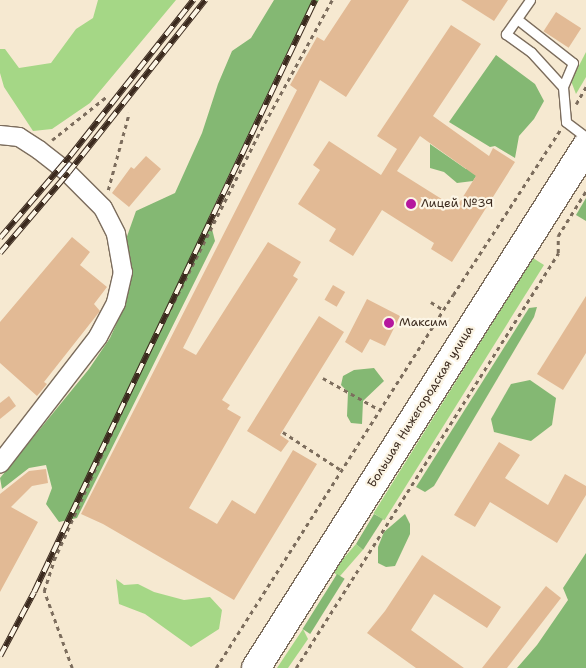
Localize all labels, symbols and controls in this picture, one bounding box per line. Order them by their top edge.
place label: Лицей №39 [421,197,493,211]
marker: Лицей №39 [405,198,417,210]
place label: Максим [399,316,447,330]
marker: Максим [383,317,395,329]
street label: Большая Нижегородская улица [365,323,477,491]

